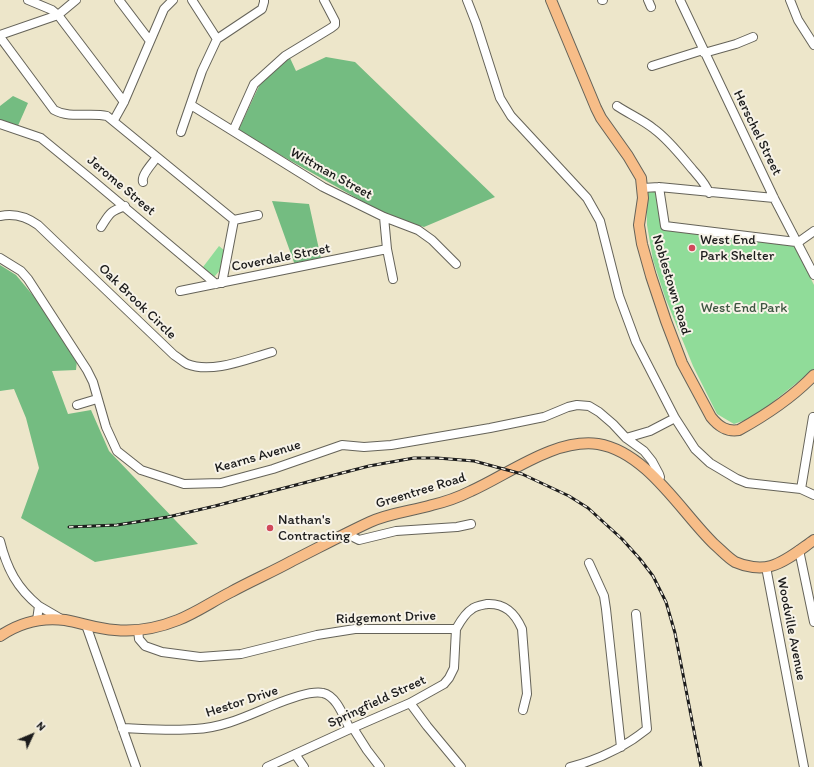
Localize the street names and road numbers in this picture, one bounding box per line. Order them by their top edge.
street label: Herschel Street [729,88,785,178]
street label: Wittman Street [287,144,375,204]
street label: Jerome Street [83,152,159,220]
street label: Noblestown Road [648,233,694,337]
street label: Coverdale Street [230,240,332,276]
street label: Oak Brook Circle [94,261,180,343]
street label: Kearns Avenue [213,437,303,477]
street label: Greentree Road [374,469,468,513]
street label: Woodville Avenue [773,576,809,682]
street label: Ridgemont Drive [336,608,436,628]
street label: Springfield Street [325,672,429,732]
street label: Hestor Drive [204,682,280,722]

